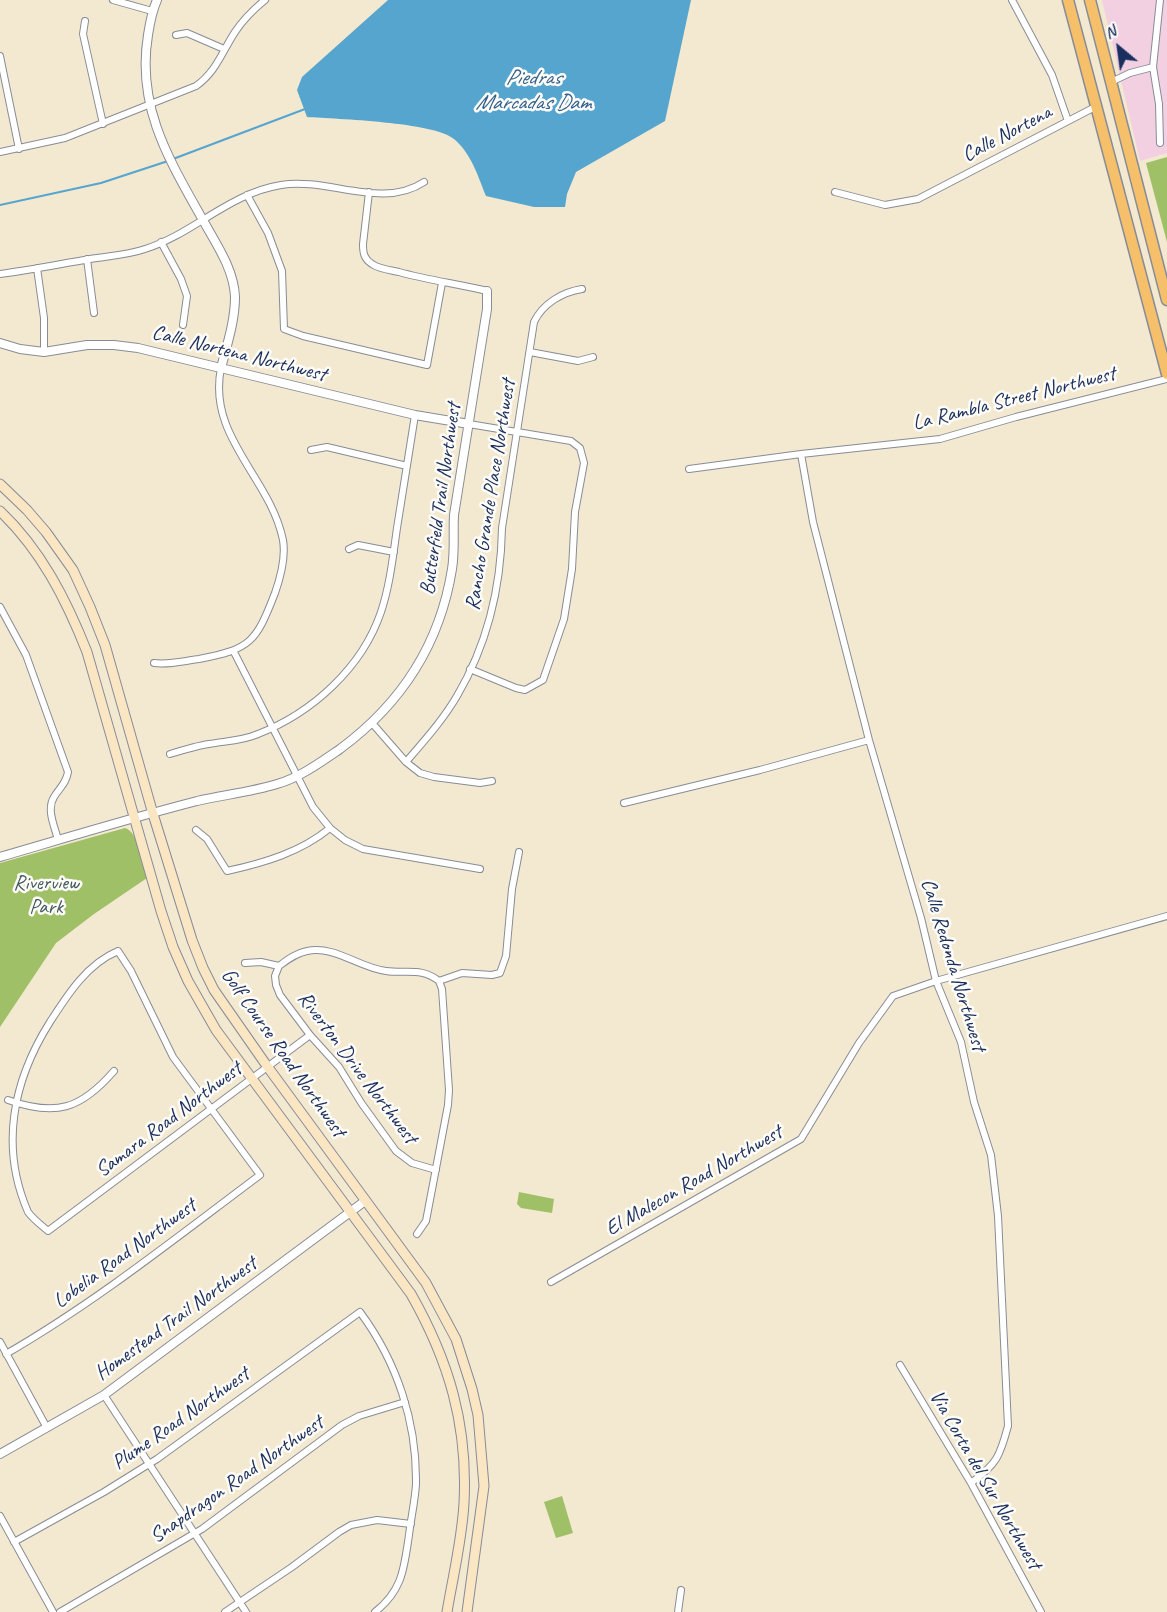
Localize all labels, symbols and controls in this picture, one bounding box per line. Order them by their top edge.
north arrow [1089,18,1149,78]
text: N [1101,21,1119,43]
water label: Piedras Marcadas Dam [475,65,591,116]
street label: Calle Nortena [958,100,1056,168]
street label: Calle Nortena Northwest [149,320,329,388]
street label: La Rambla Street Northwest [910,362,1118,436]
street label: Rancho Grande Place Northwest [460,378,522,612]
street label: Butterfield Trail Northwest [415,402,467,596]
park label: Riverview Park [13,870,79,920]
street label: Calle Redonda Northwest [915,876,991,1054]
street label: Golf Course Road Northwest [215,964,351,1142]
street label: Riverton Drive Northwest [291,987,423,1149]
street label: Samara Road Northwest [91,1057,247,1183]
street label: El Malecon Road Northwest [601,1120,787,1242]
street label: Lobelia Road Northwest [49,1194,201,1314]
street label: Homestead Trail Northwest [90,1252,262,1386]
street label: Plume Road Northwest [107,1362,255,1476]
street label: Via Corta del Sur Northwest [923,1386,1047,1574]
street label: Snapdragon Road Northwest [145,1411,329,1549]

